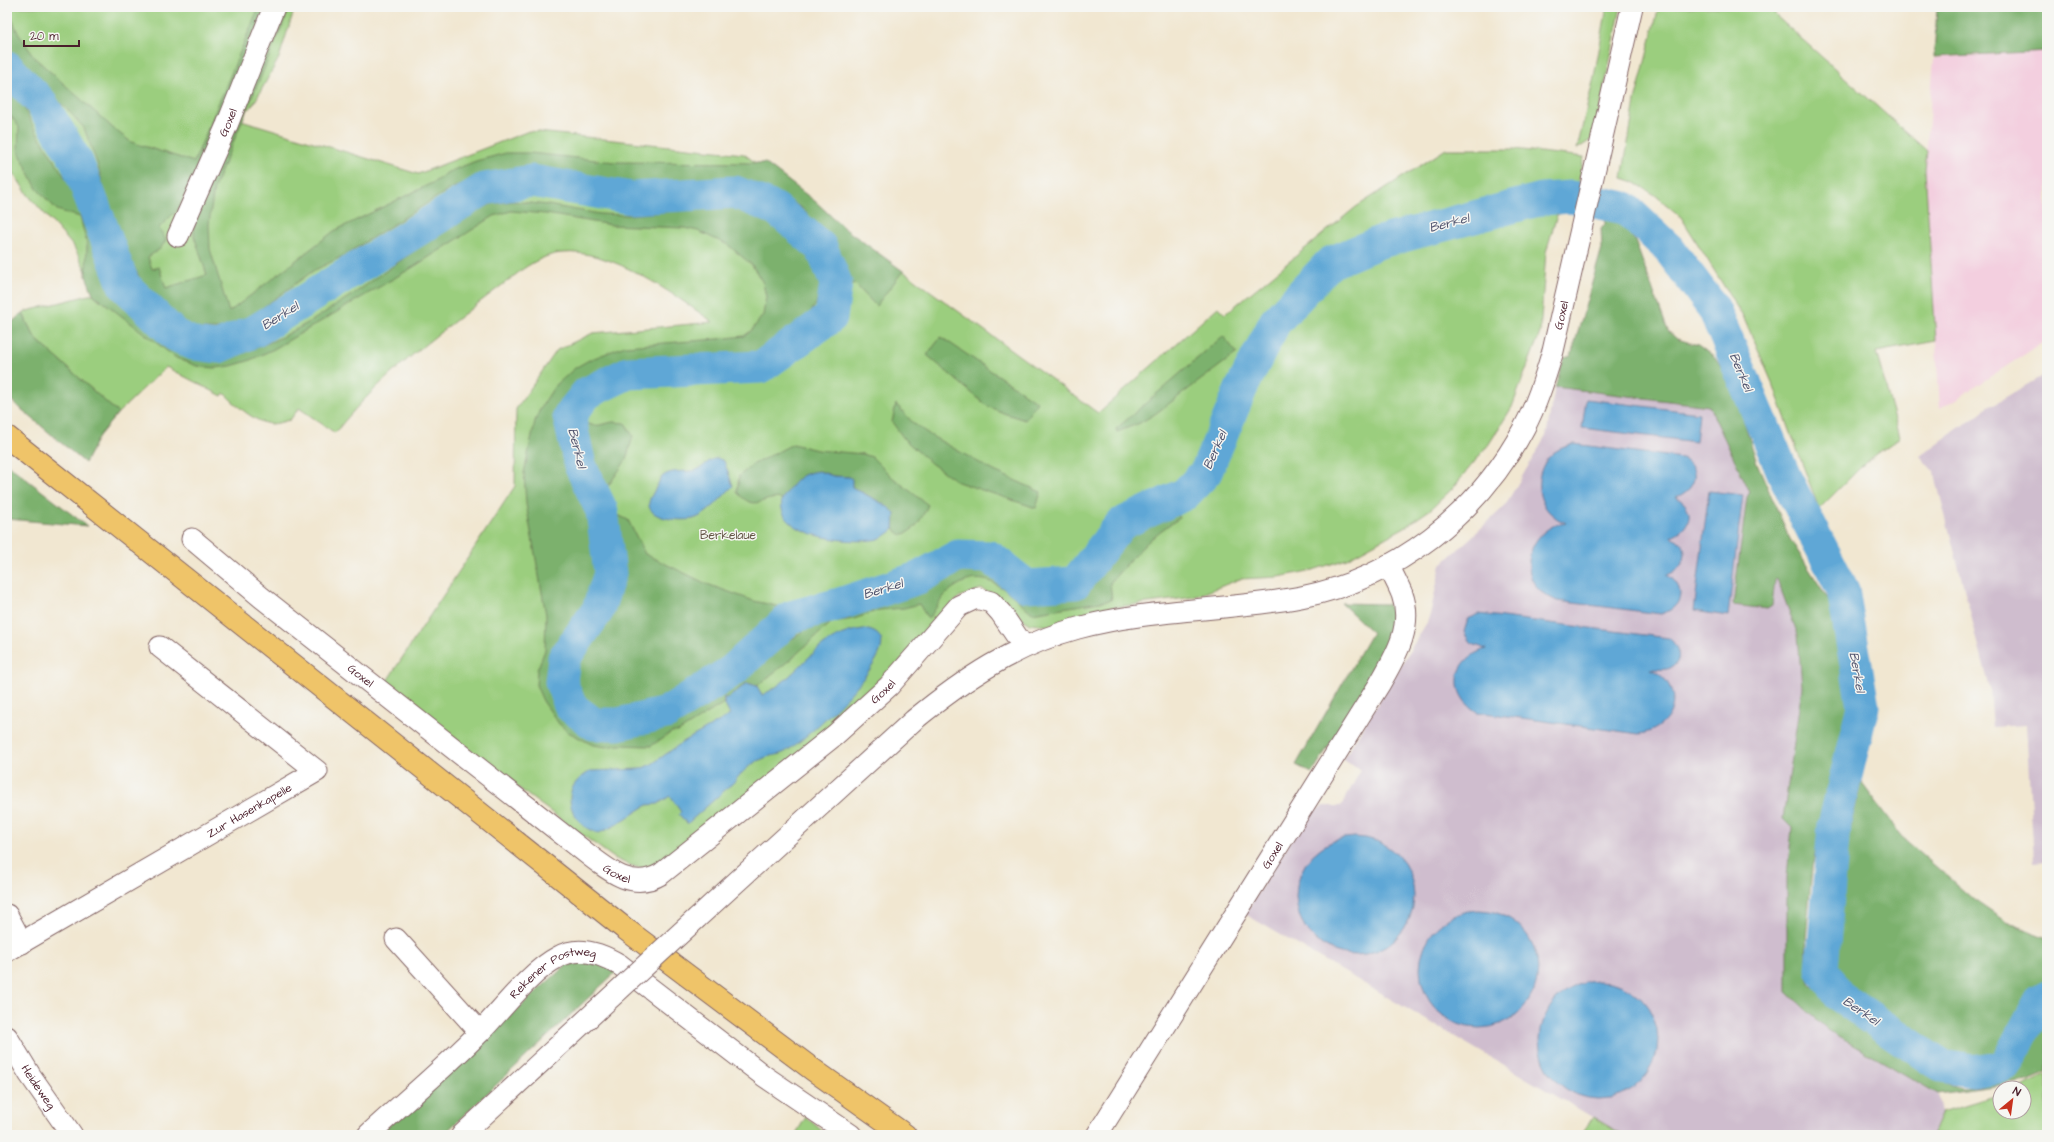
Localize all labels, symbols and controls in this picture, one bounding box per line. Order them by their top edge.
scale bar [24,22,79,48]
text: 20 m [30,28,59,45]
street label: Goxel [214,106,241,139]
water label: Berkel [1427,209,1473,237]
water label: Berkel [258,297,304,334]
street label: Goxel [1550,299,1573,331]
water label: Berkel [1725,350,1758,396]
water label: Berkel [563,426,591,472]
water label: Berkel [1199,426,1232,472]
park label: Berkelaue [700,527,757,544]
water label: Berkel [861,574,907,604]
water label: Berkel [1845,650,1870,695]
street label: Goxel [344,660,377,691]
street label: Goxel [866,676,900,708]
street label: Zur Hasenkapelle [203,779,295,842]
street label: Goxel [1257,838,1287,872]
street label: Goxel [599,859,632,888]
street label: Rekener Postweg [506,943,598,1003]
water label: Berkel [1839,992,1884,1031]
street label: Heideweg [17,1061,60,1113]
north arrow [1992,1080,2032,1120]
text: N [2010,1083,2023,1100]

